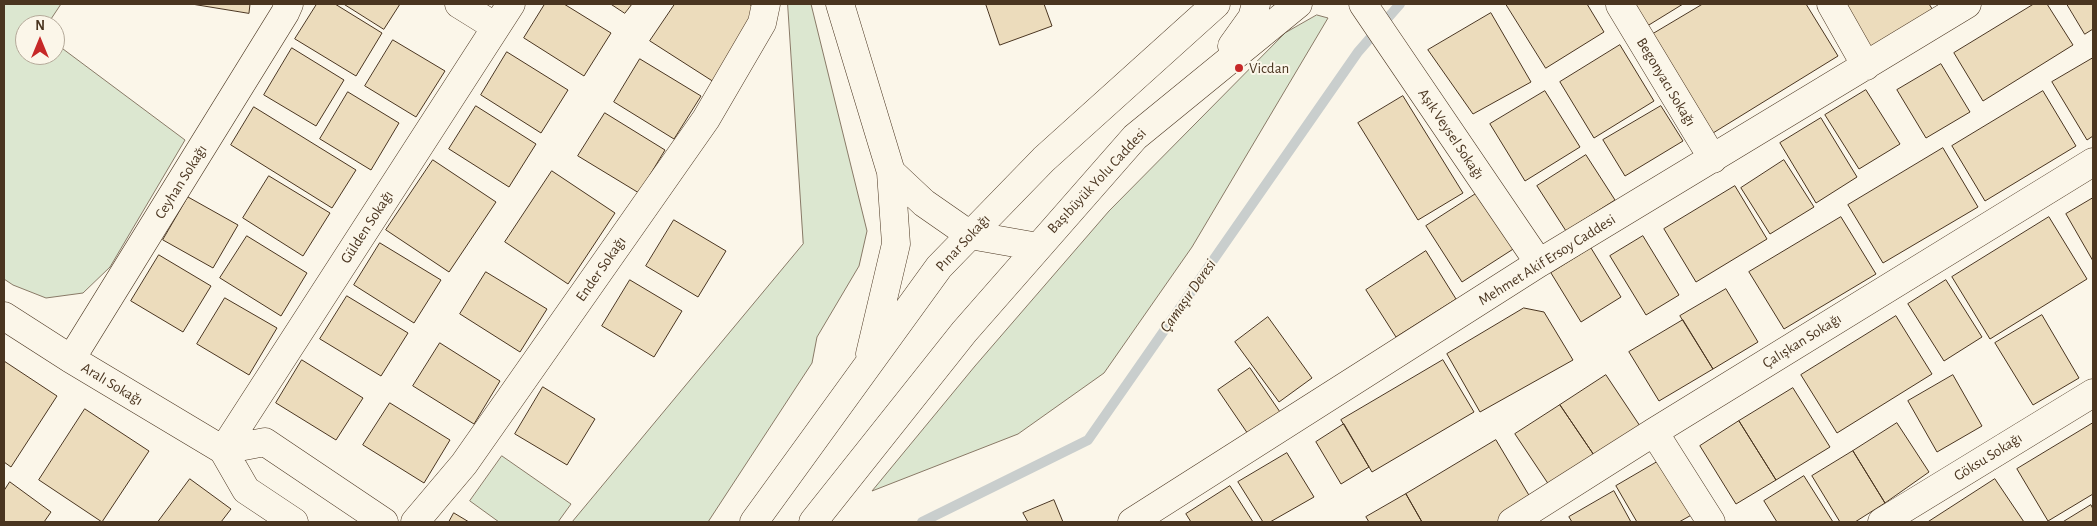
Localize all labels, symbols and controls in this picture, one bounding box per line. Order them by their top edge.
north arrow [15,15,65,65]
text: N [35,19,45,33]
street label: Begonyacı Sokağı [1632,34,1700,130]
place label: Vicdan [1249,59,1289,77]
marker: Vicdan [1233,62,1245,74]
street label: Aşık Veysel Sokağı [1414,85,1488,183]
street label: Başıbüyük Yolu Caddesi [1044,125,1150,237]
street label: Ceyhan Sokağı [151,142,211,222]
street label: Gülden Sokağı [337,187,397,267]
street label: Mehmet Akif Ersoy Caddesi [1475,210,1619,310]
street label: Pınar Sokağı [932,211,994,275]
street label: Ender Sokağı [572,233,630,305]
water label: Çamaşır Deresi [1156,256,1220,336]
street label: Çalışkan Sokağı [1759,310,1845,372]
street label: Aralı Sokağı [78,359,146,409]
street label: Göksu Sokağı [1951,429,2025,485]

